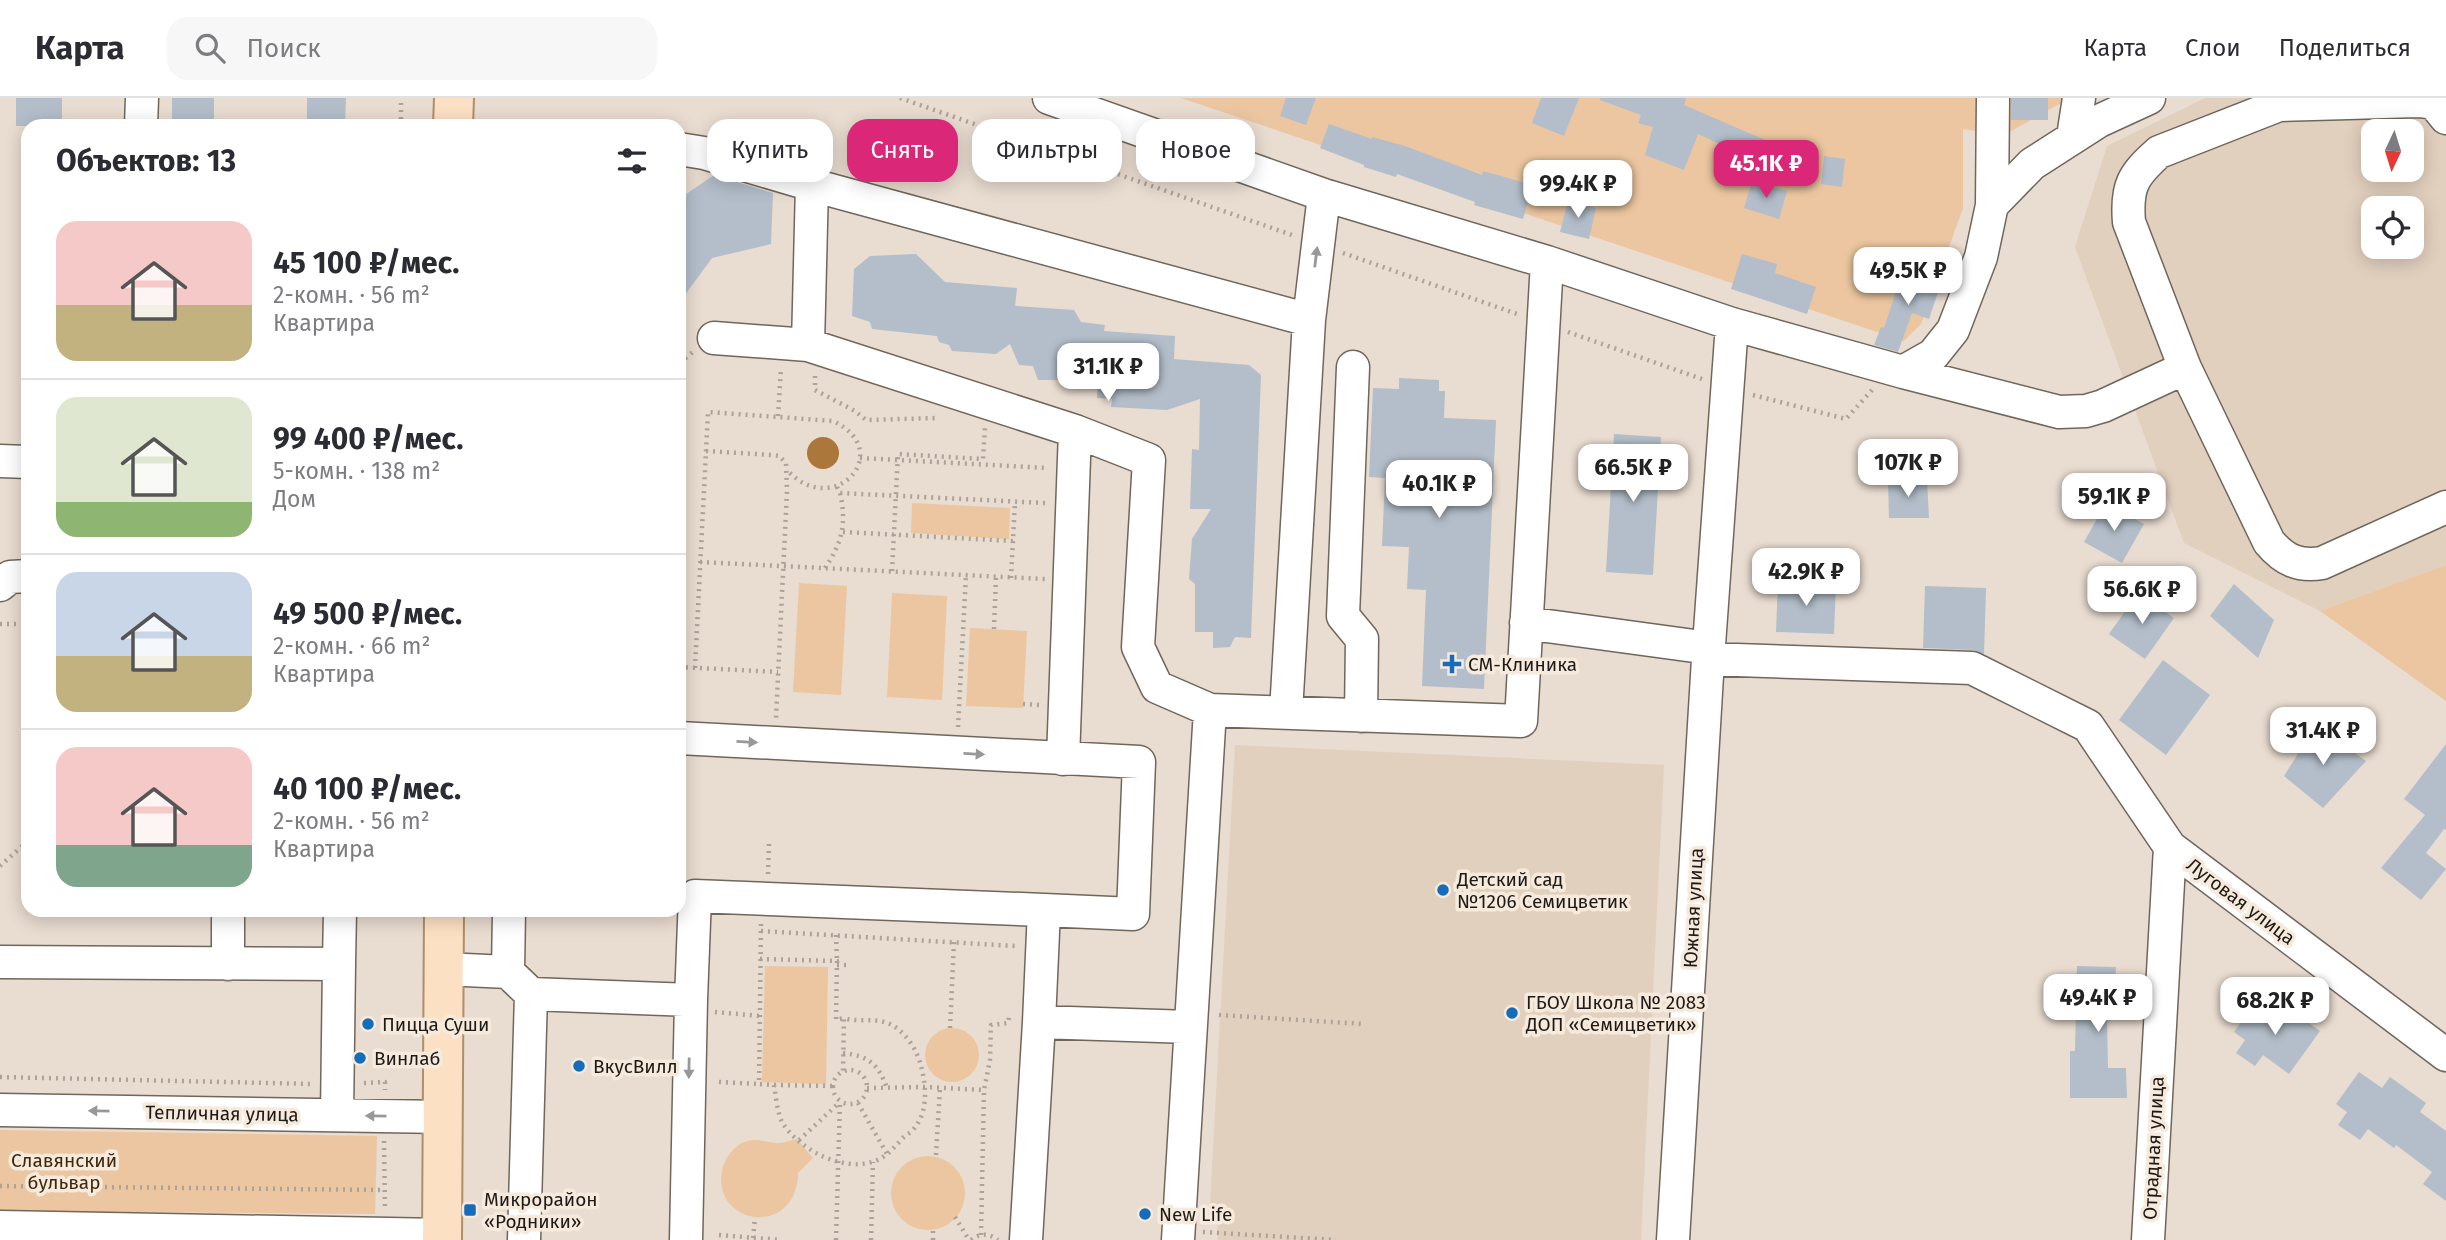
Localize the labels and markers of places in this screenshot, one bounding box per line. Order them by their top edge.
pin: 45.1K ₽ [1701,140,1831,200]
pin: 99.4K ₽ [1513,160,1643,220]
pin: 49.5K ₽ [1843,248,1973,307]
pin: 31.1K ₽ [1043,344,1173,403]
pin: 107K ₽ [1851,440,1965,499]
pin: 66.5K ₽ [1568,444,1698,504]
pin: 40.1K ₽ [1374,460,1504,520]
pin: 59.1K ₽ [2049,474,2179,533]
pin: 42.9K ₽ [1741,548,1871,608]
pin: 56.6K ₽ [2077,566,2207,626]
place label: СМ-Клиника [1468,653,1577,676]
marker: СМ-Клиника [1442,654,1462,674]
pin: 31.4K ₽ [2258,708,2388,767]
place label: Детский сад №1206 Семицветик [1456,868,1628,913]
marker: Детский сад №1206 Семицветик [1435,882,1451,898]
pin: 49.4K ₽ [2033,974,2163,1034]
pin: 68.2K ₽ [2210,978,2340,1037]
place label: ГБОУ Школа № 2083 ДОП «Семицветик» [1525,991,1706,1036]
marker: ГБОУ Школа № 2083 ДОП «Семицветик» [1504,1005,1520,1021]
place label: Пицца Суши [382,1013,489,1036]
marker: Пицца Суши [360,1016,376,1032]
place label: Винлаб [374,1047,441,1070]
marker: Винлаб [352,1050,368,1066]
place label: ВкусВилл [593,1055,678,1078]
marker: ВкусВилл [571,1058,587,1074]
place label: Микрорайон «Родники» [484,1188,598,1233]
marker: Микрорайон «Родники» [462,1202,478,1218]
place label: New Life [1159,1203,1232,1226]
marker: New Life [1137,1206,1153,1222]

